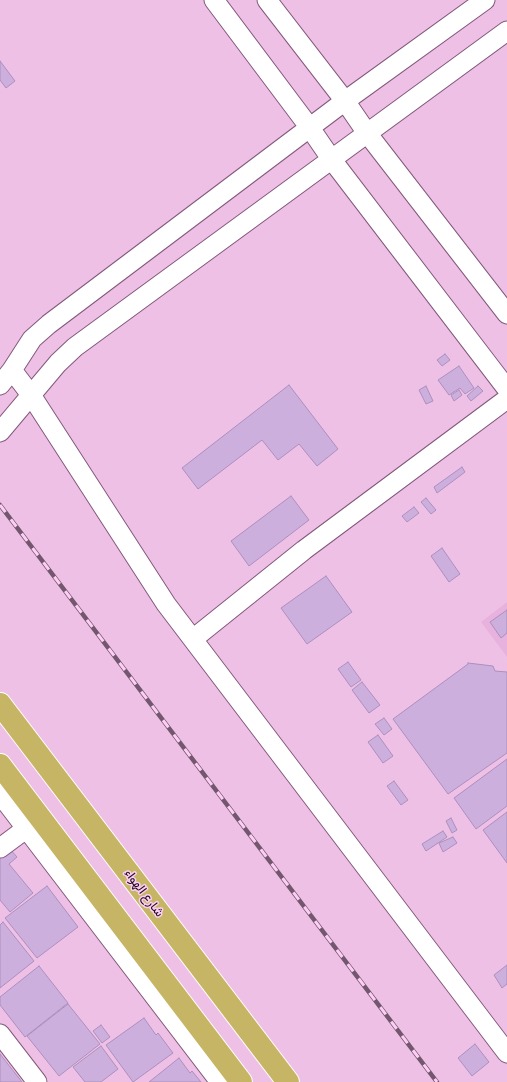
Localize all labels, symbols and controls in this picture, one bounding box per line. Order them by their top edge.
street label: شارع الهواء [121,866,167,920]

